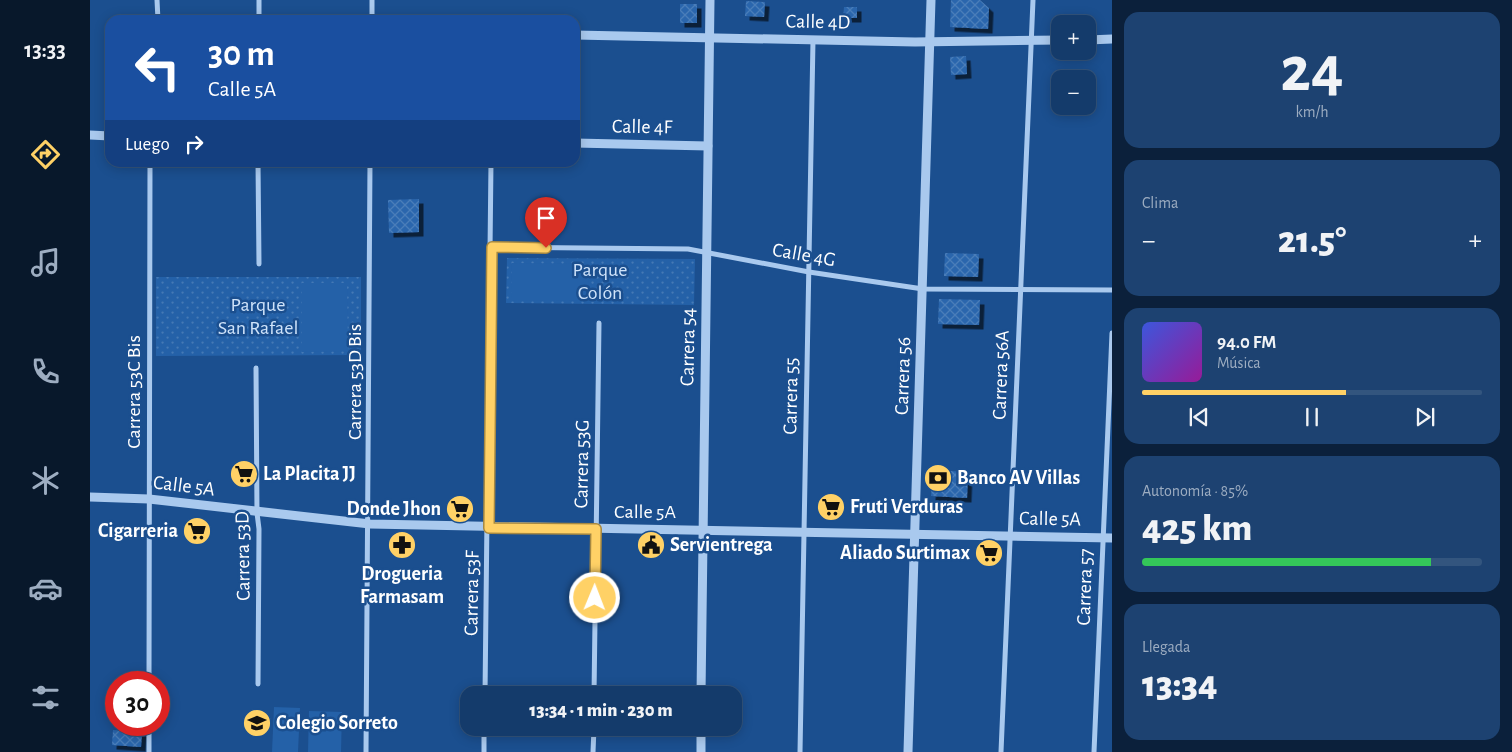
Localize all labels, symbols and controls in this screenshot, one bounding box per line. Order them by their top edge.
street label: Calle 4D [786,11,851,33]
map controls [1051,15,1096,115]
button: + [1051,15,1096,60]
icon: left [125,35,190,100]
text: 30 m [208,37,275,72]
text: 24 [1280,38,1344,103]
text: 13:33 [24,39,66,61]
button: − [1051,70,1096,115]
text: Calle 5A [208,78,276,100]
text: km/h [1295,104,1329,120]
street label: Calle 4F [612,116,673,138]
icon: right [180,130,208,158]
text: Luego [125,135,170,154]
icon: directions [28,137,63,172]
text: Clima [1142,195,1178,211]
pin [525,197,567,248]
icon: arrive [532,204,560,232]
text: 21.5° [1278,222,1346,260]
text: − [1142,227,1155,255]
text: + [1469,227,1482,255]
street label: Calle 4G [771,240,837,270]
icon: music [28,245,63,280]
park label: Parque Colón [573,260,627,303]
park label: Parque San Rafael [218,295,298,338]
street label: Carrera 54 [677,308,699,386]
street label: Carrera 53D Bis [345,324,365,440]
street label: Carrera 56A [989,329,1013,420]
text: 94.0 FM [1217,333,1276,352]
street label: Carrera 53C Bis [124,335,144,449]
street label: Carrera 56 [892,337,914,415]
icon: phone [28,354,63,389]
text: Música [1217,355,1261,371]
street label: Carrera 55 [780,357,802,435]
icon: previous [1185,403,1213,431]
icon: pause [1298,403,1326,431]
icon: next [1411,403,1439,431]
street label: Carrera 53G [571,419,593,509]
supermarket icon: La Placita JJ [229,459,259,489]
icon: climate [28,463,63,498]
bank icon: Banco AV Villas [923,463,953,493]
place label: La Placita JJ [263,464,356,484]
place label: Banco AV Villas [957,468,1080,488]
street label: Calle 5A [152,472,216,500]
text: Autonomía · 85% [1142,483,1248,499]
supermarket icon: Fruti Verduras [816,492,846,522]
supermarket icon: Donde Jhon [445,494,475,524]
place label: Fruti Verduras [850,497,964,517]
place label: Donde Jhon [347,499,441,519]
street label: Calle 5A [614,502,676,522]
street label: Calle 5A [1019,508,1082,530]
text: 425 km [1142,510,1252,548]
street label: Carrera 53D [232,511,254,601]
supermarket icon: Cigarreria [182,516,212,546]
place label: Cigarreria [98,521,178,541]
pharmacy icon: Drogueria Farmasam [387,530,417,560]
public building icon: Servientrega [636,530,666,560]
place label: Servientrega [670,535,773,555]
supermarket icon: Aliado Surtimax [974,538,1004,568]
place label: Aliado Surtimax [840,543,971,563]
street label: Carrera 57 [1074,548,1096,626]
street label: Carrera 53F [461,550,483,636]
place label: Drogueria Farmasam [360,564,444,607]
icon: car [28,571,63,606]
position arrow [568,571,620,623]
text: Llegada [1142,639,1190,655]
text: 13:34 [1142,666,1218,704]
speed limit sign: 30 [105,671,170,736]
icon: filters [28,680,63,715]
text: 13:34 · 1 min · 230 m [529,701,673,720]
school or university icon: Colegio Sorreto [242,708,272,738]
place label: Colegio Sorreto [276,713,398,733]

